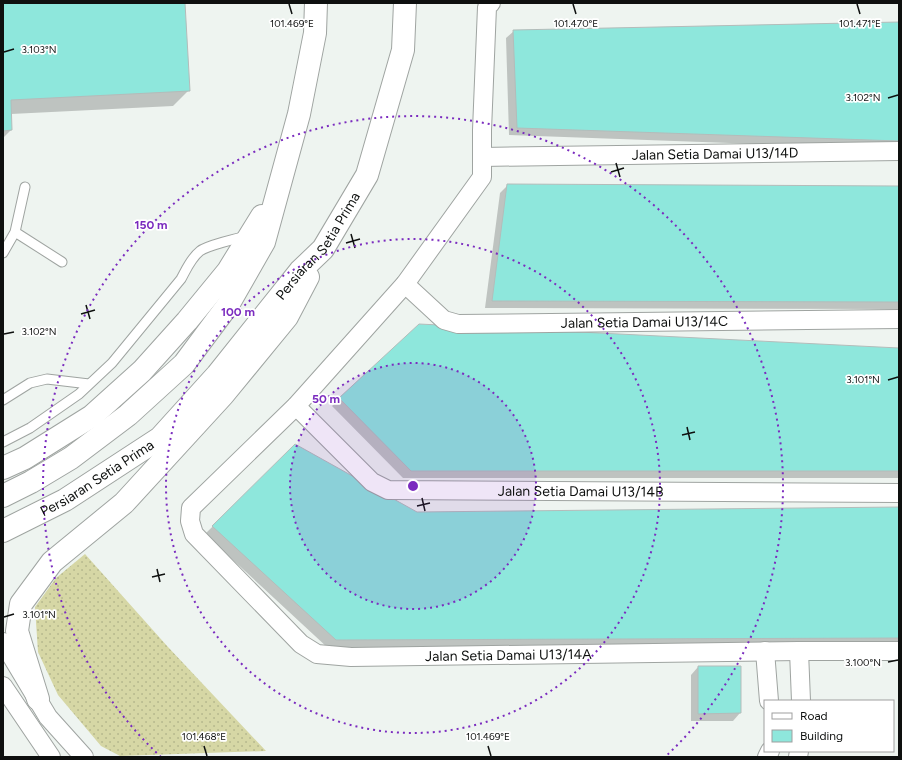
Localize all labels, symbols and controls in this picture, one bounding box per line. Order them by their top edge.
text: 101.469°E [270,17,314,30]
text: 101.470°E [554,17,598,30]
text: 101.471°E [839,17,881,30]
text: 3.103°N [22,43,56,56]
text: 3.102°N [845,91,881,104]
street label: Jalan Setia Damai U13/14D [631,144,798,164]
street label: Persiaran Setia Prima [272,189,364,303]
text: 150 m [134,218,168,232]
text: 100 m [221,305,255,319]
street label: Jalan Setia Damai U13/14C [561,313,728,332]
text: 3.102°N [21,325,57,338]
text: 3.101°N [846,373,880,386]
text: 50 m [312,392,340,406]
street label: Persiaran Setia Prima [37,436,157,520]
centre of rings [406,479,420,493]
street label: Jalan Setia Damai U13/14B [498,483,664,501]
text: 3.101°N [22,608,56,621]
street label: Jalan Setia Damai U13/14A [425,646,592,665]
text: 3.100°N [845,656,881,669]
legend [764,700,894,752]
text: Road [800,709,828,723]
text: Building [800,729,843,743]
text: 101.468°E [182,730,226,743]
text: 101.469°E [466,730,510,743]

